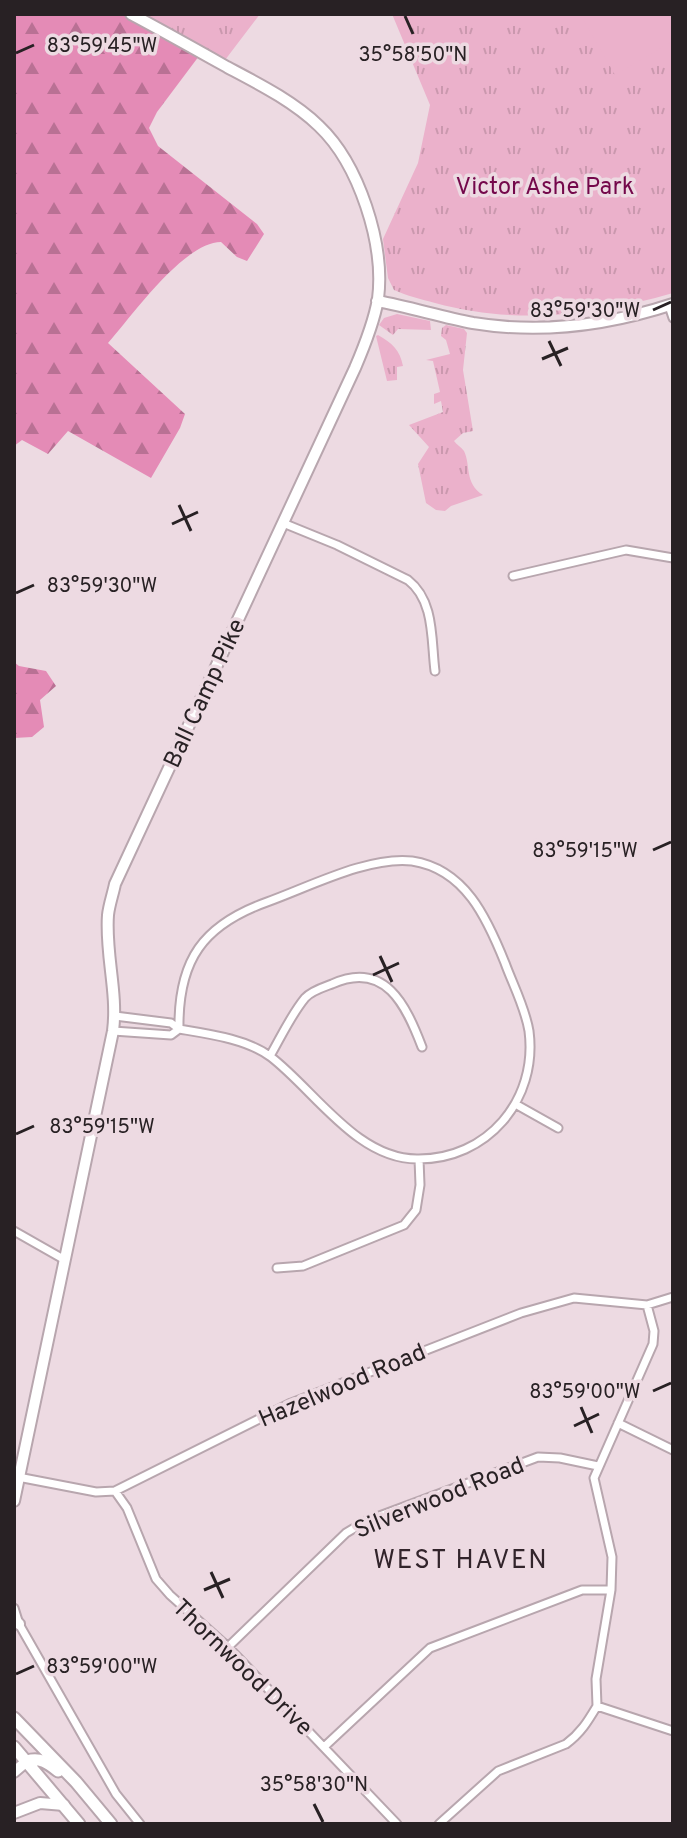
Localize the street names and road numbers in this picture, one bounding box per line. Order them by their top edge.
street label: Ball Camp Pike [158,614,253,773]
street label: Hazelwood Road [255,1338,431,1436]
street label: Silverwood Road [350,1451,529,1547]
street label: Thornwood Drive [165,1594,318,1743]

